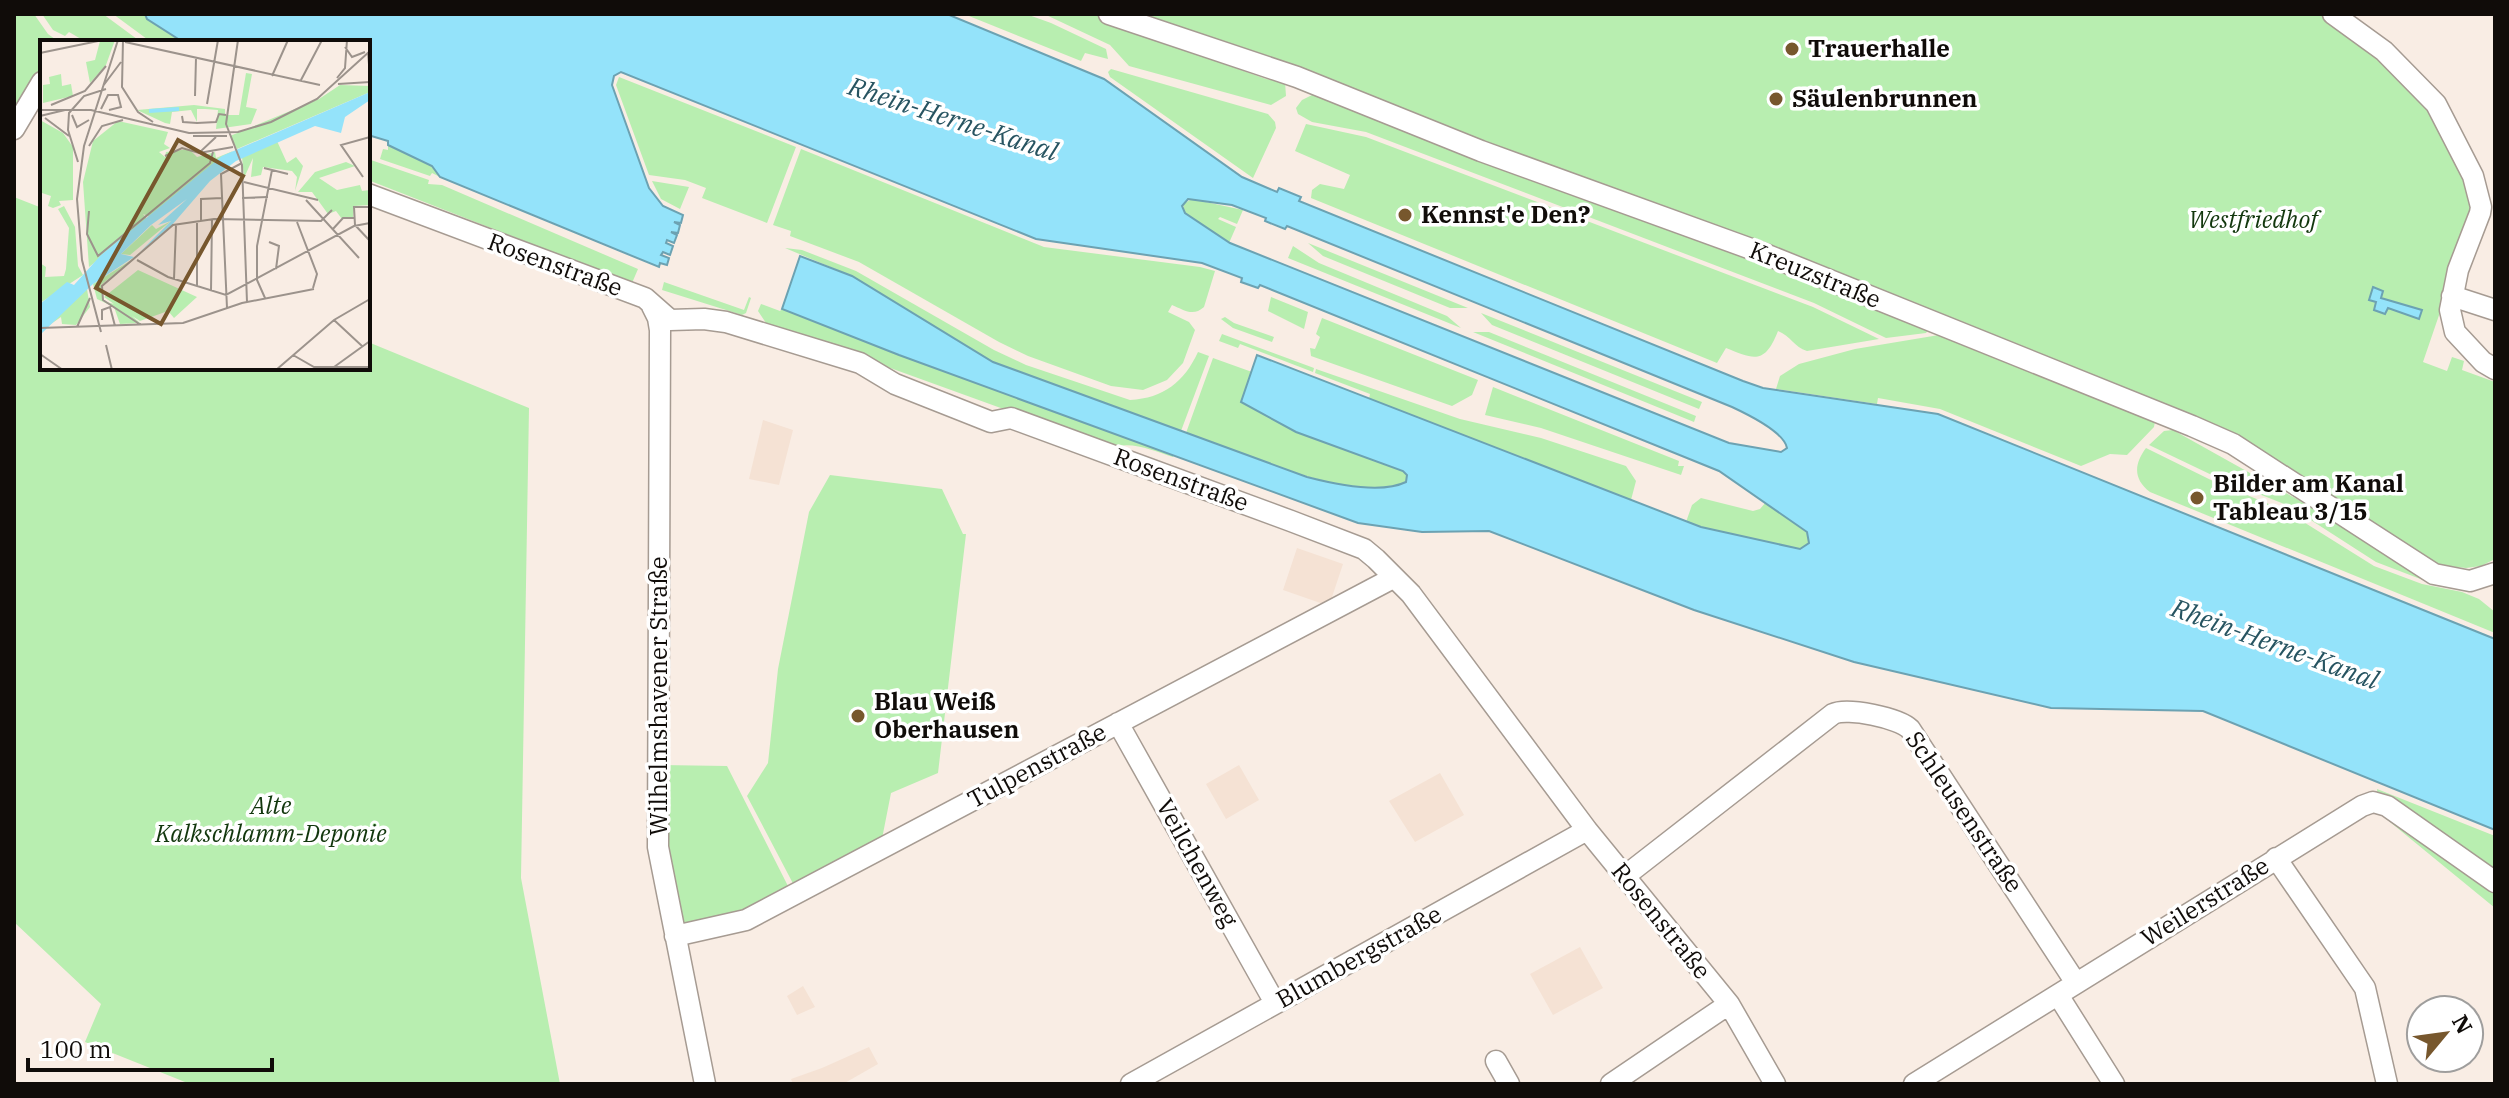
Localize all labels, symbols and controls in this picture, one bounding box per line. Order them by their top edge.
place label: Trauerhalle [1808,32,1950,64]
inset map [40,40,370,370]
marker: Trauerhalle [1783,40,1801,58]
water label: Rhein-Herne-Kanal [843,68,1063,168]
place label: Säulenbrunnen [1792,82,1978,114]
marker: Säulenbrunnen [1767,90,1785,108]
place label: Kennst'e Den? [1421,198,1591,230]
park label: Westfriedhof [2188,203,2322,235]
marker: Kennst'e Den? [1396,206,1414,224]
street label: Rosenstraße [484,225,627,303]
street label: Kreuzstraße [1745,233,1886,315]
street label: Rosenstraße [1110,440,1253,518]
place label: Bilder am Kanal Tableau 3/15 [2213,467,2404,527]
marker: Bilder am Kanal Tableau 3/15 [2188,489,2206,507]
street label: Wilhelmshavener Straße [642,556,674,836]
water label: Rhein-Herne-Kanal [2166,589,2384,697]
place label: Blau Weiß Oberhausen [874,685,1019,745]
marker: Blau Weiß Oberhausen [849,707,867,725]
street label: Tulpenstraße [962,715,1111,815]
street label: Schleusenstraße [1899,724,2031,898]
park label: Alte Kalkschlamm-Deponie [154,789,387,849]
street label: Veilchenweg [1149,793,1246,932]
street label: Weilerstraße [2134,849,2275,953]
street label: Rosenstraße [1605,855,1719,985]
street label: Blumbergstraße [1270,897,1447,1015]
north arrow [2405,994,2485,1074]
text: N [2446,1009,2480,1039]
scale bar [28,1022,272,1072]
text: 100 m [40,1033,112,1065]

